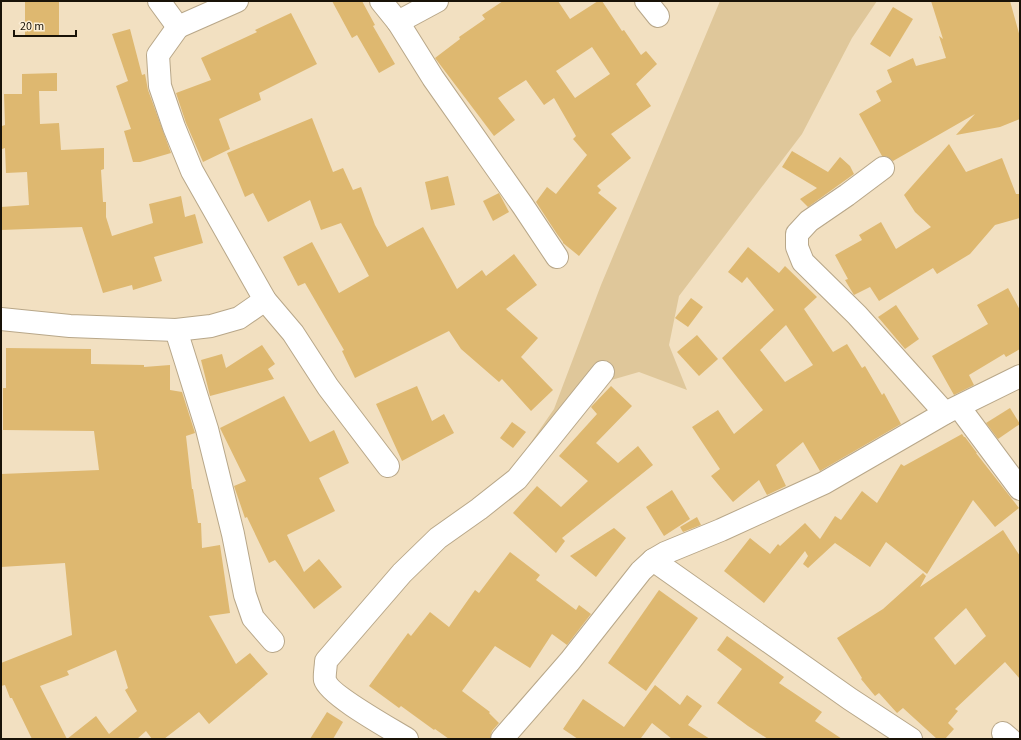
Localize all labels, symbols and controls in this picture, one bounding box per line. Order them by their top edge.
scale bar [14,12,76,38]
text: 20 m [20,18,44,35]

